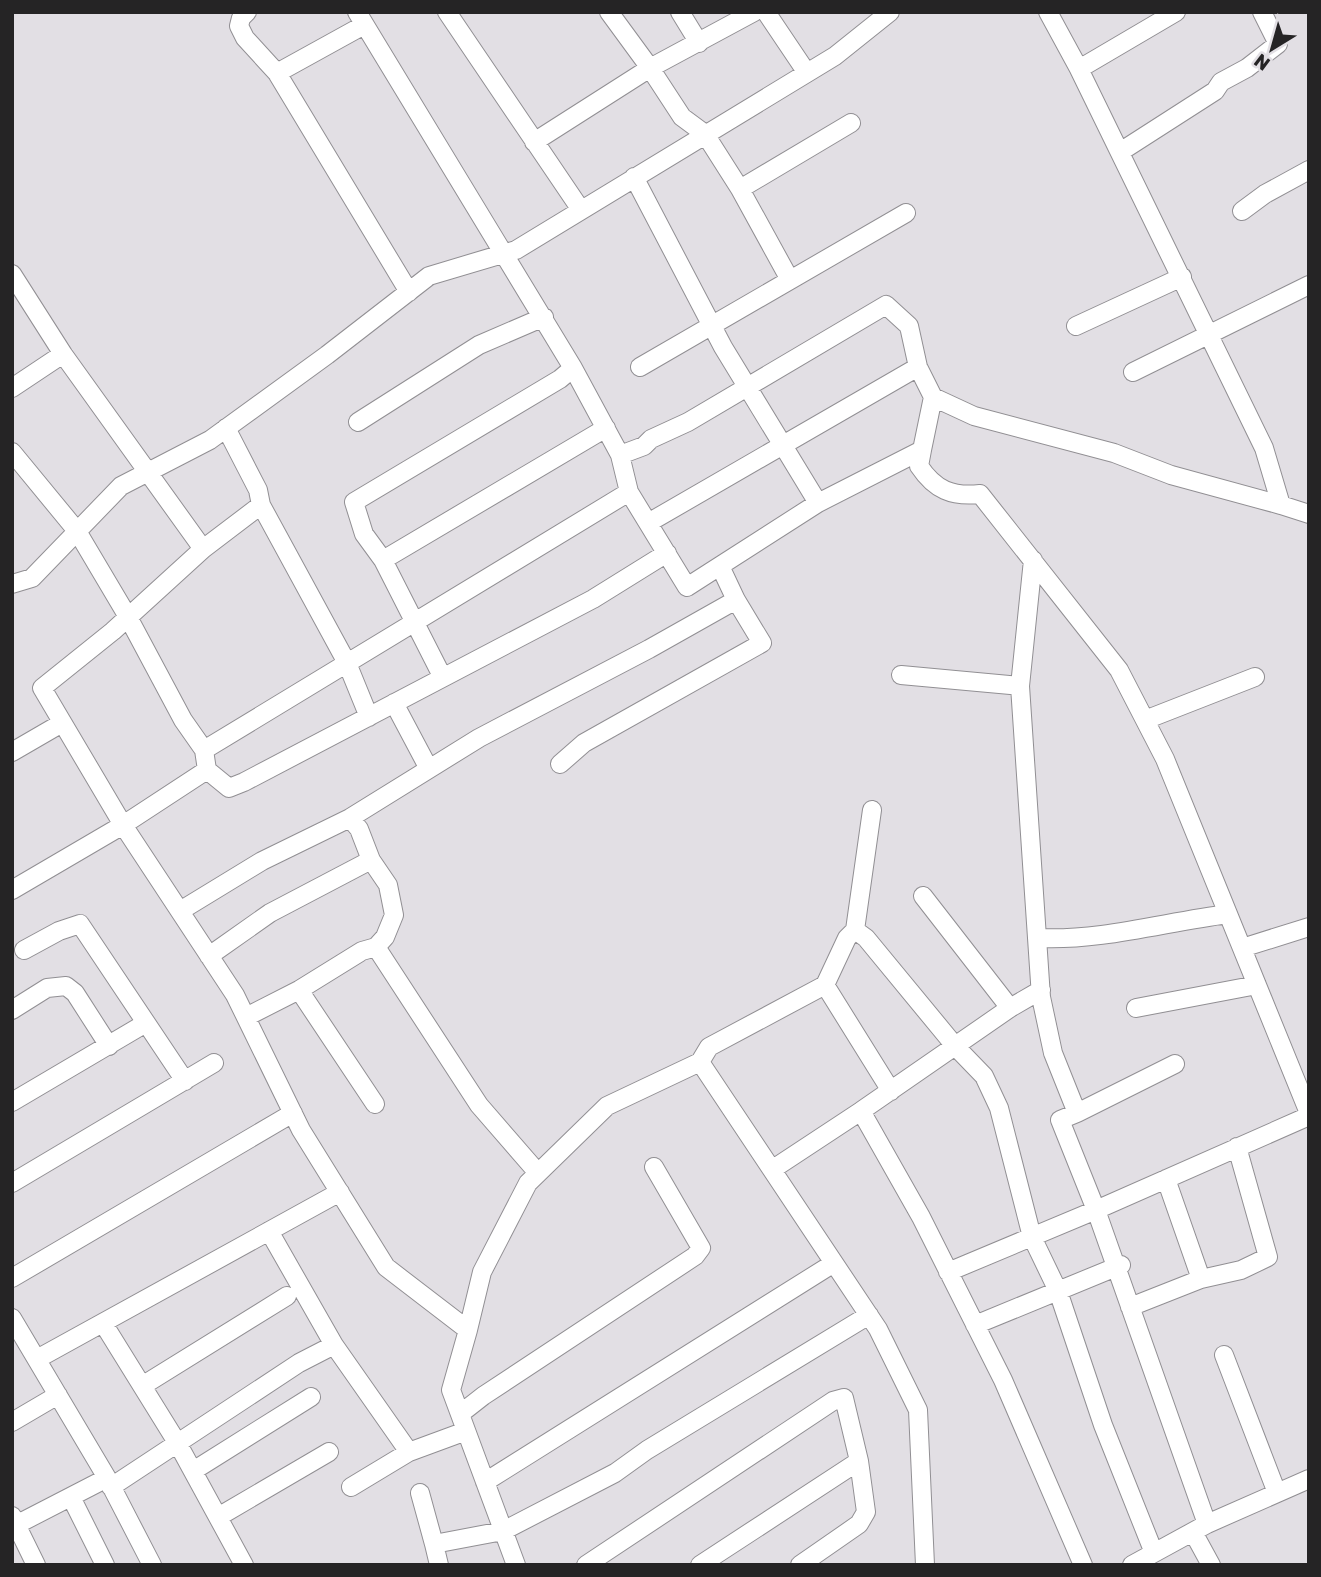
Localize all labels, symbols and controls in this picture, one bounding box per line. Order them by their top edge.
north arrow [1237,14,1307,84]
text: N [1250,49,1274,75]

